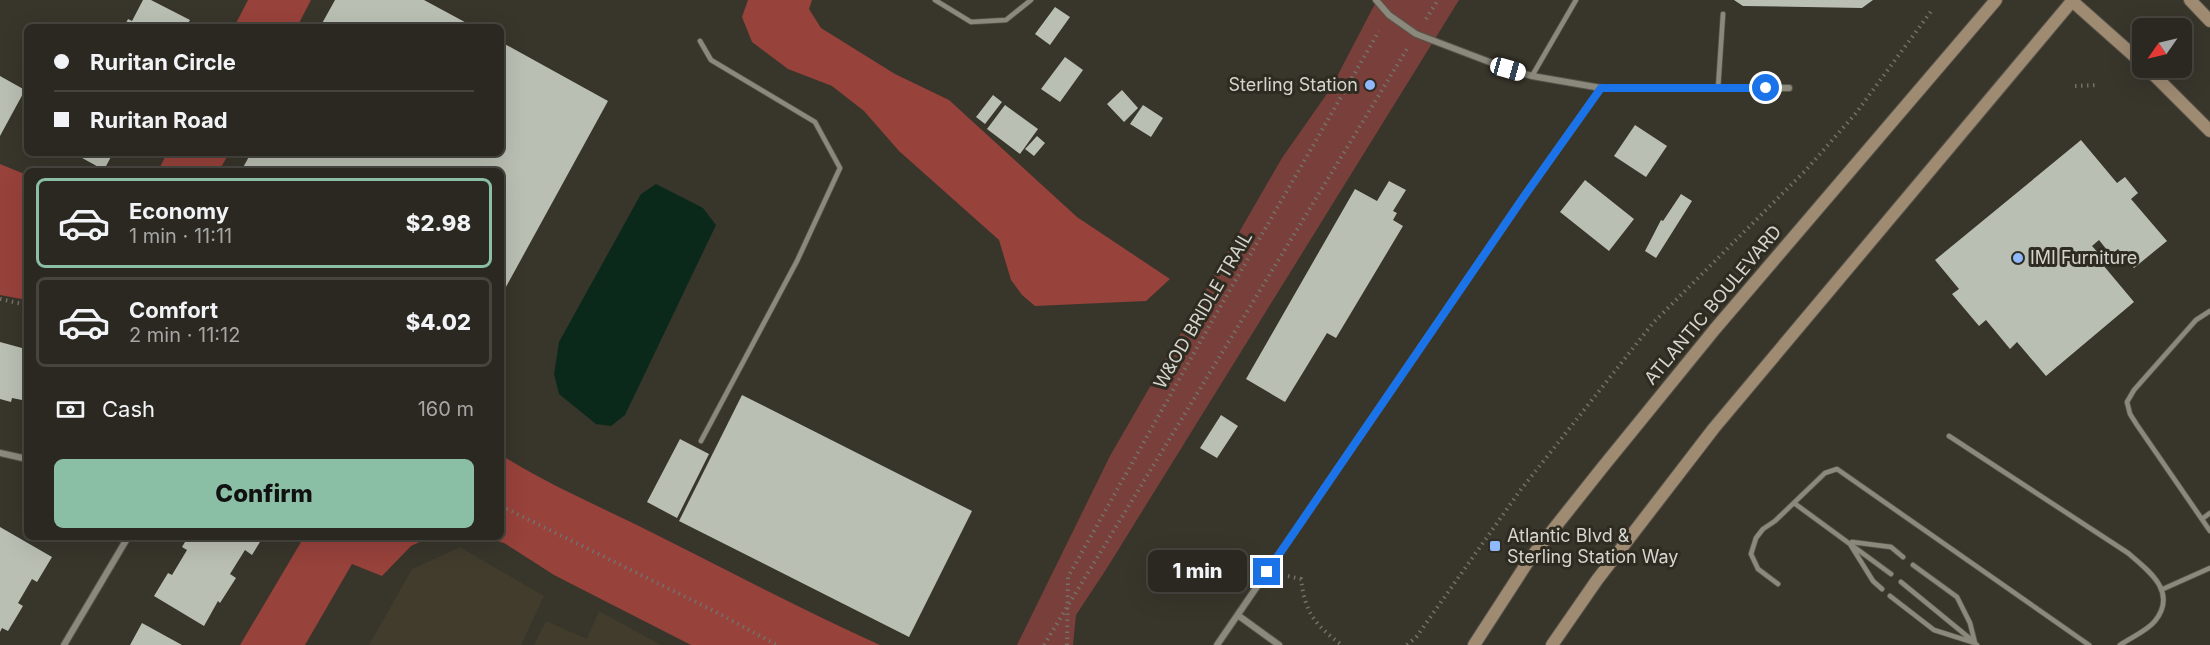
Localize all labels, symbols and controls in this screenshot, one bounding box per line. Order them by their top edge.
north arrow [2132,18,2192,78]
map controls [2132,18,2192,78]
text: Ruritan Circle [90,49,236,75]
car [1488,55,1528,83]
place label: Sterling Station [1228,74,1358,95]
route start [1752,74,1779,101]
marker: Sterling Station [1363,78,1377,92]
text: Ruritan Road [90,107,228,133]
icon: car [57,196,111,250]
text: Economy [129,198,229,224]
text: $2.98 [406,210,471,236]
street label: ATLANTIC BOULEVARD [1640,221,1785,389]
text: 1 min · 11:11 [129,224,232,248]
street label: W&OD BRIDLE TRAIL [1149,227,1256,392]
place label: IMI Furniture [2030,247,2137,268]
marker: IMI Furniture [2011,251,2025,265]
icon: car [57,295,111,349]
text: Comfort [129,297,218,323]
text: $4.02 [406,309,471,335]
text: 2 min · 11:12 [129,323,240,347]
icon: cash [54,393,87,426]
text: Cash [102,396,155,422]
text: 160 m [418,397,474,421]
button: Confirm [54,459,474,528]
place label: Atlantic Blvd & Sterling Station Way [1507,525,1678,567]
marker: Atlantic Blvd & Sterling Station Way [1488,539,1502,553]
callout: 1 min [1147,551,1246,593]
route end [1253,558,1280,585]
text: 1 min [1172,559,1223,583]

